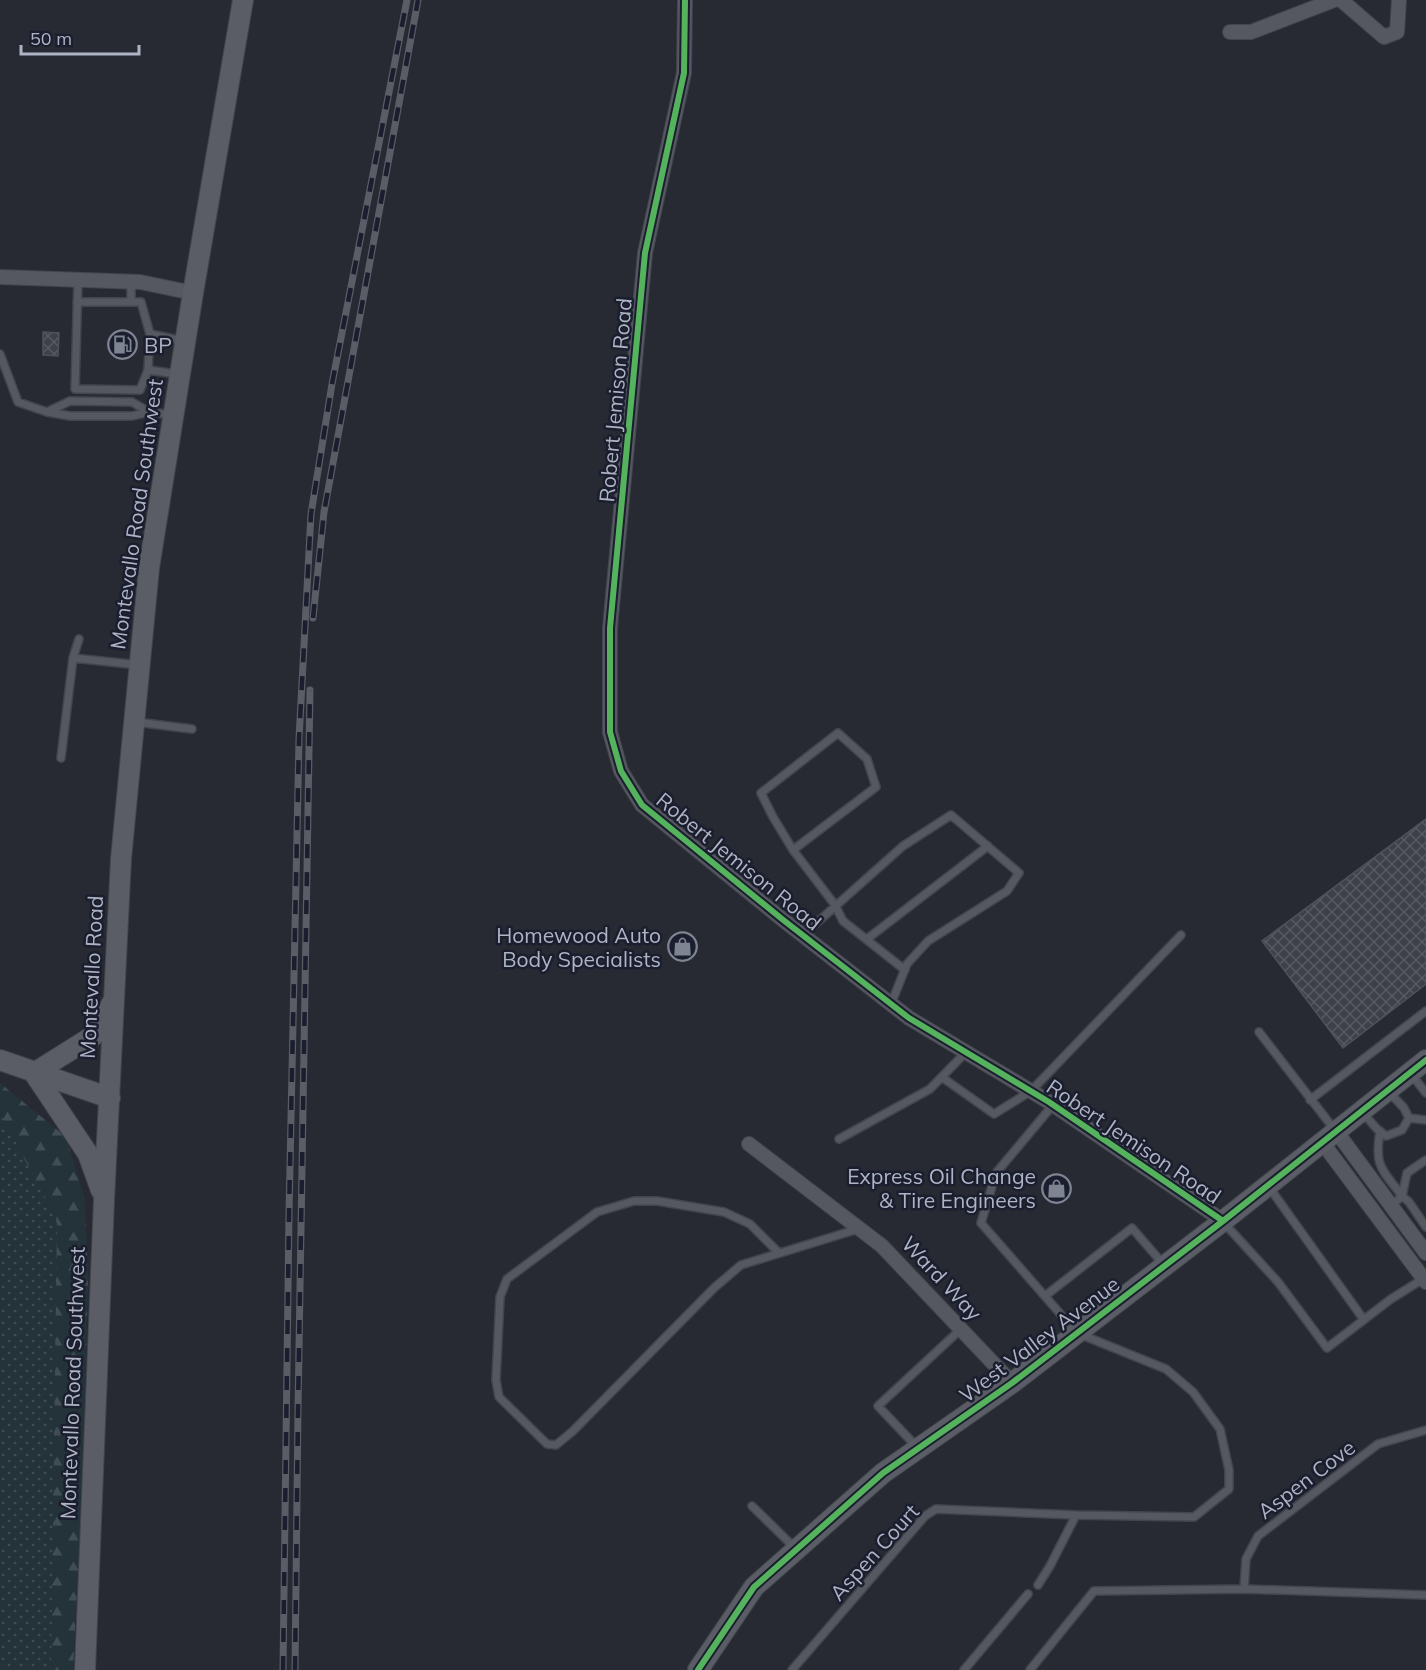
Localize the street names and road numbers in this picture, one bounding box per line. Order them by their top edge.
street label: Robert Jemison Road [593,297,637,503]
street label: Montevallo Road Southwest [104,377,168,651]
street label: Robert Jemison Road [651,786,827,936]
street label: Montevallo Road [74,895,108,1059]
street label: Robert Jemison Road [1042,1073,1226,1209]
street label: Ward Way [896,1230,988,1326]
street label: Montevallo Road Southwest [54,1246,90,1520]
street label: West Valley Avenue [954,1270,1124,1408]
street label: Aspen Cove [1252,1434,1360,1524]
street label: Aspen Court [824,1498,924,1606]

